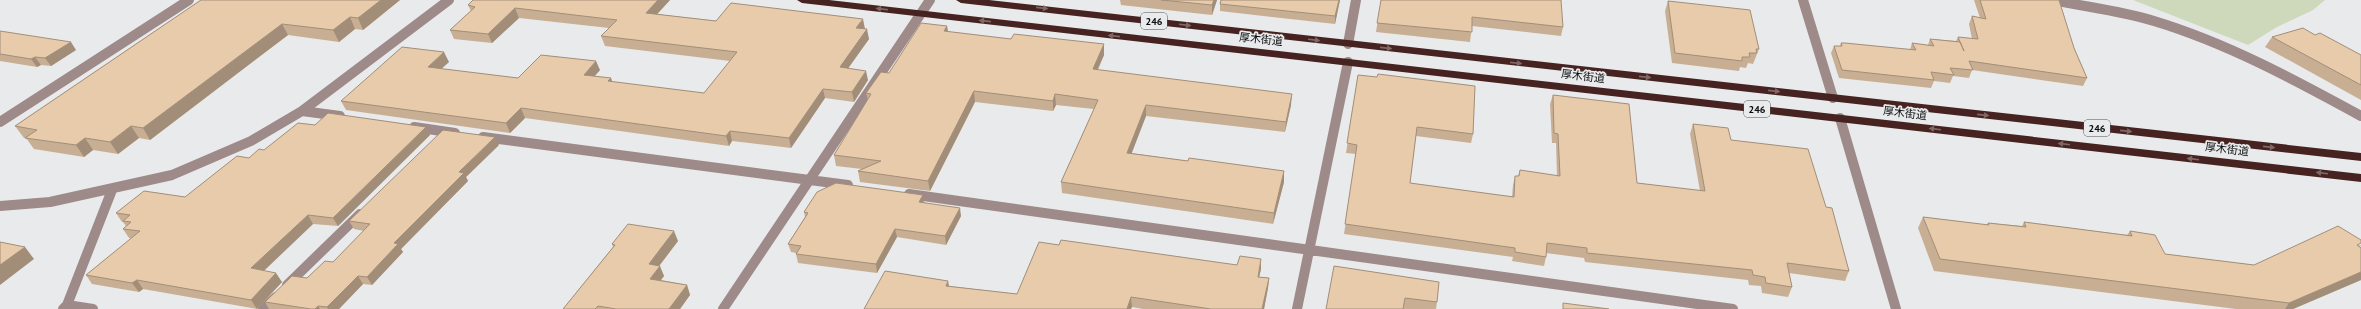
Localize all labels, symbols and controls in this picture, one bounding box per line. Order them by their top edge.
one-way arrow [1036,5,1048,12]
one-way arrow [876,6,888,13]
road number: 246 [1141,13,1167,29]
one-way arrow [979,18,991,25]
one-way arrow [1179,22,1191,28]
street label: 厚木街道 [1238,30,1284,48]
one-way arrow [1108,33,1120,39]
one-way arrow [1308,37,1320,43]
one-way arrow [1380,45,1392,52]
one-way arrow [1509,59,1522,66]
street label: 厚木街道 [1560,66,1606,86]
one-way arrow [1639,74,1651,80]
one-way arrow [1768,88,1780,95]
road number: 246 [1744,101,1770,117]
street label: 厚木街道 [1882,103,1928,123]
one-way arrow [1977,112,1989,118]
road number: 246 [2084,120,2110,136]
one-way arrow [1929,126,1941,132]
one-way arrow [2120,128,2132,134]
street label: 厚木街道 [2204,139,2250,159]
one-way arrow [2058,141,2070,147]
one-way arrow [2263,144,2275,150]
one-way arrow [2187,155,2199,162]
one-way arrow [2316,170,2328,177]

